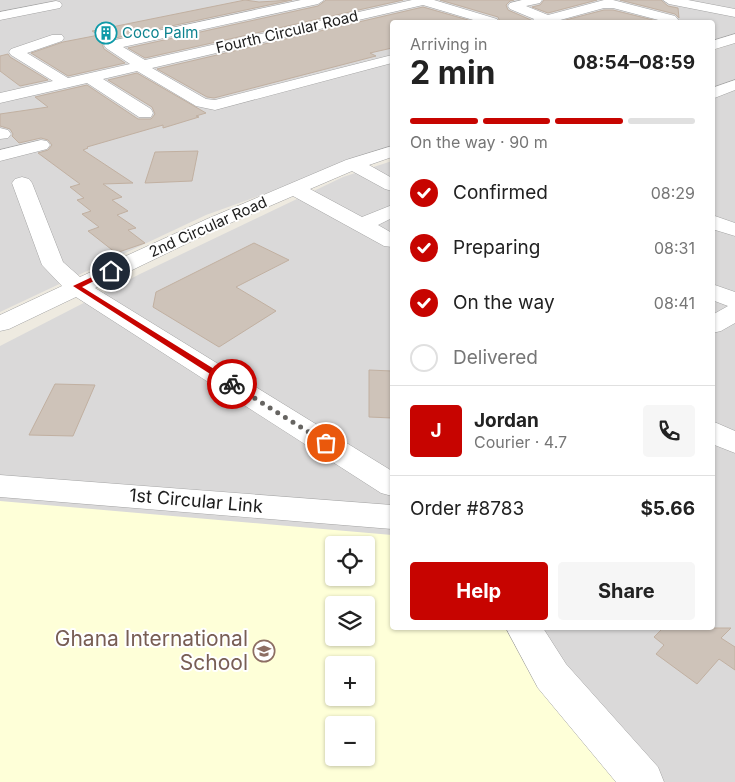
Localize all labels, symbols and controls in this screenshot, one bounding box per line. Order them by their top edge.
street label: Fourth Circular Road [214,6,360,57]
building icon: Coco Palm [94,21,118,45]
place label: Coco Palm [122,23,199,42]
text: Arriving in [410,34,487,54]
text: 08:54–08:59 [573,51,695,74]
text: 2 min [410,53,496,92]
text: On the way · 90 m [410,132,548,152]
icon: check [410,179,438,207]
text: Confirmed [453,181,548,204]
text: 08:29 [651,183,695,203]
street label: 2nd Circular Road [146,192,270,261]
icon: check [410,234,438,262]
text: Preparing [453,236,540,259]
text: 08:31 [654,238,695,258]
pin [90,250,132,292]
icon: home [97,257,125,285]
icon: check [410,289,438,317]
text: On the way [453,291,555,314]
text: 08:41 [654,293,695,313]
text: Delivered [453,346,538,369]
courier [207,359,257,409]
icon: bike [218,370,246,398]
button: phone [643,405,695,457]
text: Jordan [474,409,539,432]
text: J [430,419,442,442]
pin [305,422,347,464]
icon: bag [312,429,340,457]
text: Courier · 4.7 [474,432,567,452]
street label: 1st Circular Link [128,484,264,517]
text: Order #8783 [410,497,524,520]
text: $5.66 [640,497,695,520]
map controls [325,536,375,766]
button: locate [325,536,375,586]
button: Help [410,562,548,620]
button: Share [558,562,695,620]
button: layers [325,596,375,646]
place label: Ghana International School [55,626,248,675]
school or university icon: Ghana International School [252,639,276,663]
button: + [325,656,375,706]
button: − [325,716,375,766]

